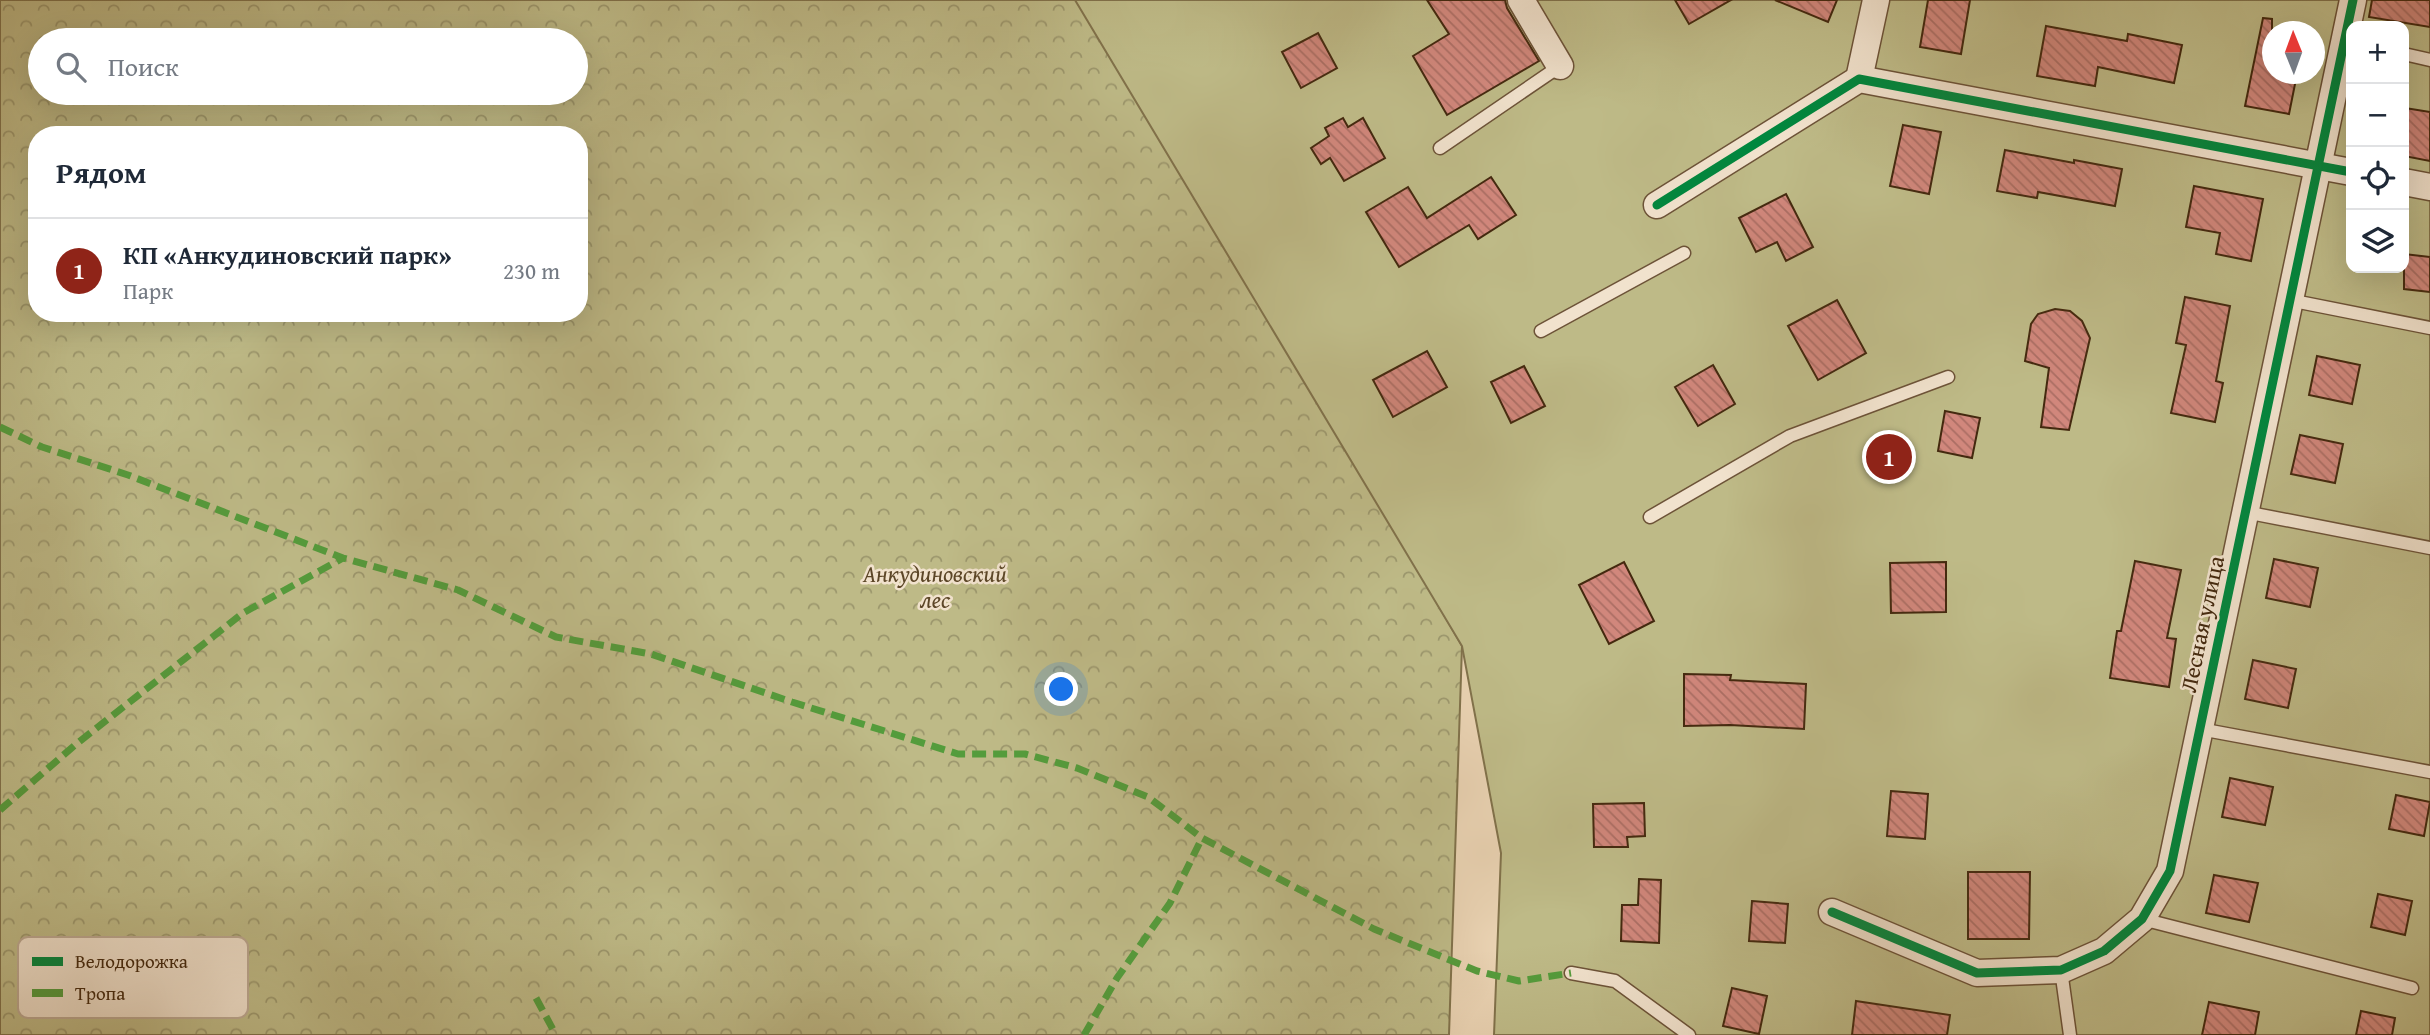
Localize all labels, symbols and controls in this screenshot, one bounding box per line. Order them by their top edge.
north arrow [2262,21,2325,84]
map controls [2346,21,2409,273]
button: + [2346,21,2409,84]
search box [28,28,588,105]
text: Поиск [108,47,179,86]
icon: search [52,48,90,86]
button: − [2346,84,2409,147]
button: locate [2346,147,2409,210]
text: Рядом [56,150,147,194]
button: layers [2346,210,2409,273]
text: КП «Анкудиновский парк» [123,235,452,274]
text: 1 [73,254,85,287]
text: 230 m [503,254,560,287]
text: Парк [123,274,173,307]
pin: 1 [1866,431,1912,483]
street label: Лесная улица [2171,553,2232,695]
park label: Анкудиновский лес [862,557,1007,616]
your location [1044,672,1078,706]
legend [18,937,248,1018]
text: Велодорожка [75,947,188,975]
text: Тропа [75,979,125,1007]

